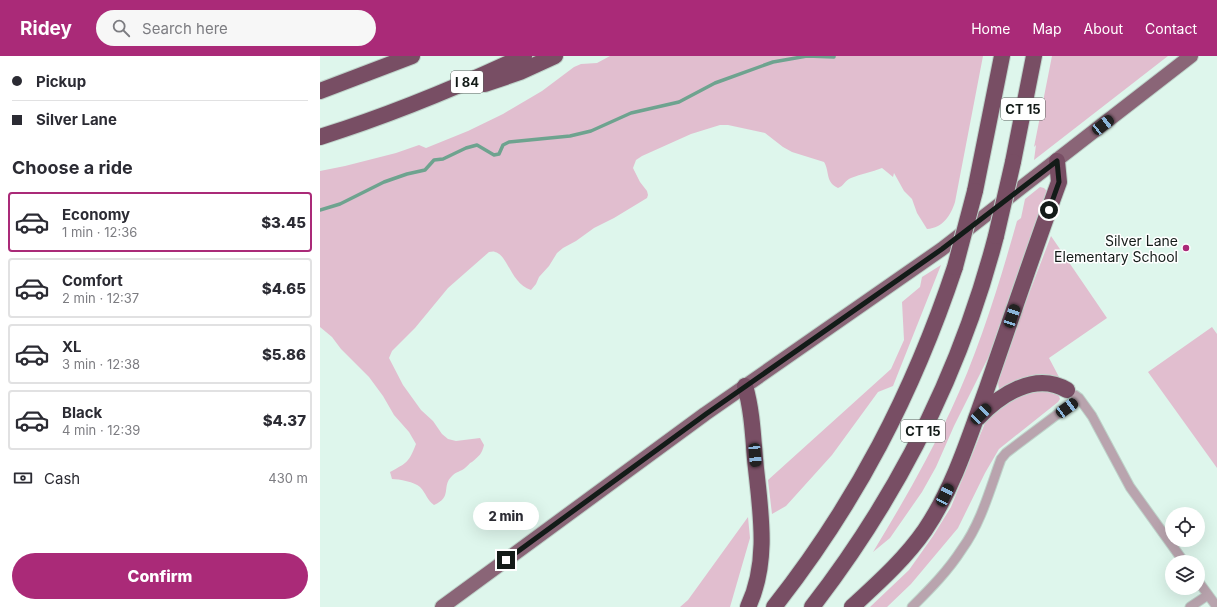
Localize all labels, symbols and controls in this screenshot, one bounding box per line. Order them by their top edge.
search box [96,10,376,46]
text: Ridey [20,17,72,40]
icon: search [110,17,132,39]
text: Search here [142,19,228,38]
text: Home [971,20,1010,37]
text: Map [1032,20,1062,37]
text: About [1084,20,1123,37]
text: Contact [1145,20,1197,37]
road number: I 84 [451,71,483,93]
text: Pickup [36,72,86,91]
road number: CT 15 [1001,98,1045,120]
text: Silver Lane [36,110,117,129]
car [1090,113,1116,137]
text: Choose a ride [12,157,133,178]
route start [1040,201,1058,219]
icon: car [14,204,50,240]
text: Economy [62,205,130,224]
text: $3.45 [261,213,306,232]
text: 1 min · 12:36 [62,224,137,240]
place label: Silver Lane Elementary School [1054,232,1178,265]
marker: Silver Lane Elementary School [1181,243,1191,253]
icon: car [14,270,50,306]
text: Comfort [62,271,123,290]
text: $4.65 [262,279,306,298]
text: 2 min · 12:37 [62,290,139,306]
car [1002,303,1022,329]
icon: car [14,336,50,372]
text: XL [62,337,82,356]
text: $5.86 [262,345,306,364]
text: 3 min · 12:38 [62,356,140,372]
car [1054,396,1080,420]
car [968,401,994,427]
icon: car [14,402,50,438]
text: Black [62,403,102,422]
text: $4.37 [263,411,306,430]
road number: CT 15 [901,420,945,442]
text: 4 min · 12:39 [62,422,140,438]
car [748,443,762,467]
icon: cash [12,467,34,489]
text: Cash [44,469,80,488]
text: 430 m [268,470,308,486]
car [934,482,956,508]
callout: 2 min [473,502,539,530]
map controls [1165,507,1205,595]
button: locate [1165,507,1205,547]
text: 2 min [488,508,524,524]
route end [497,551,515,569]
button: Confirm [12,553,308,599]
button: layers [1165,555,1205,595]

